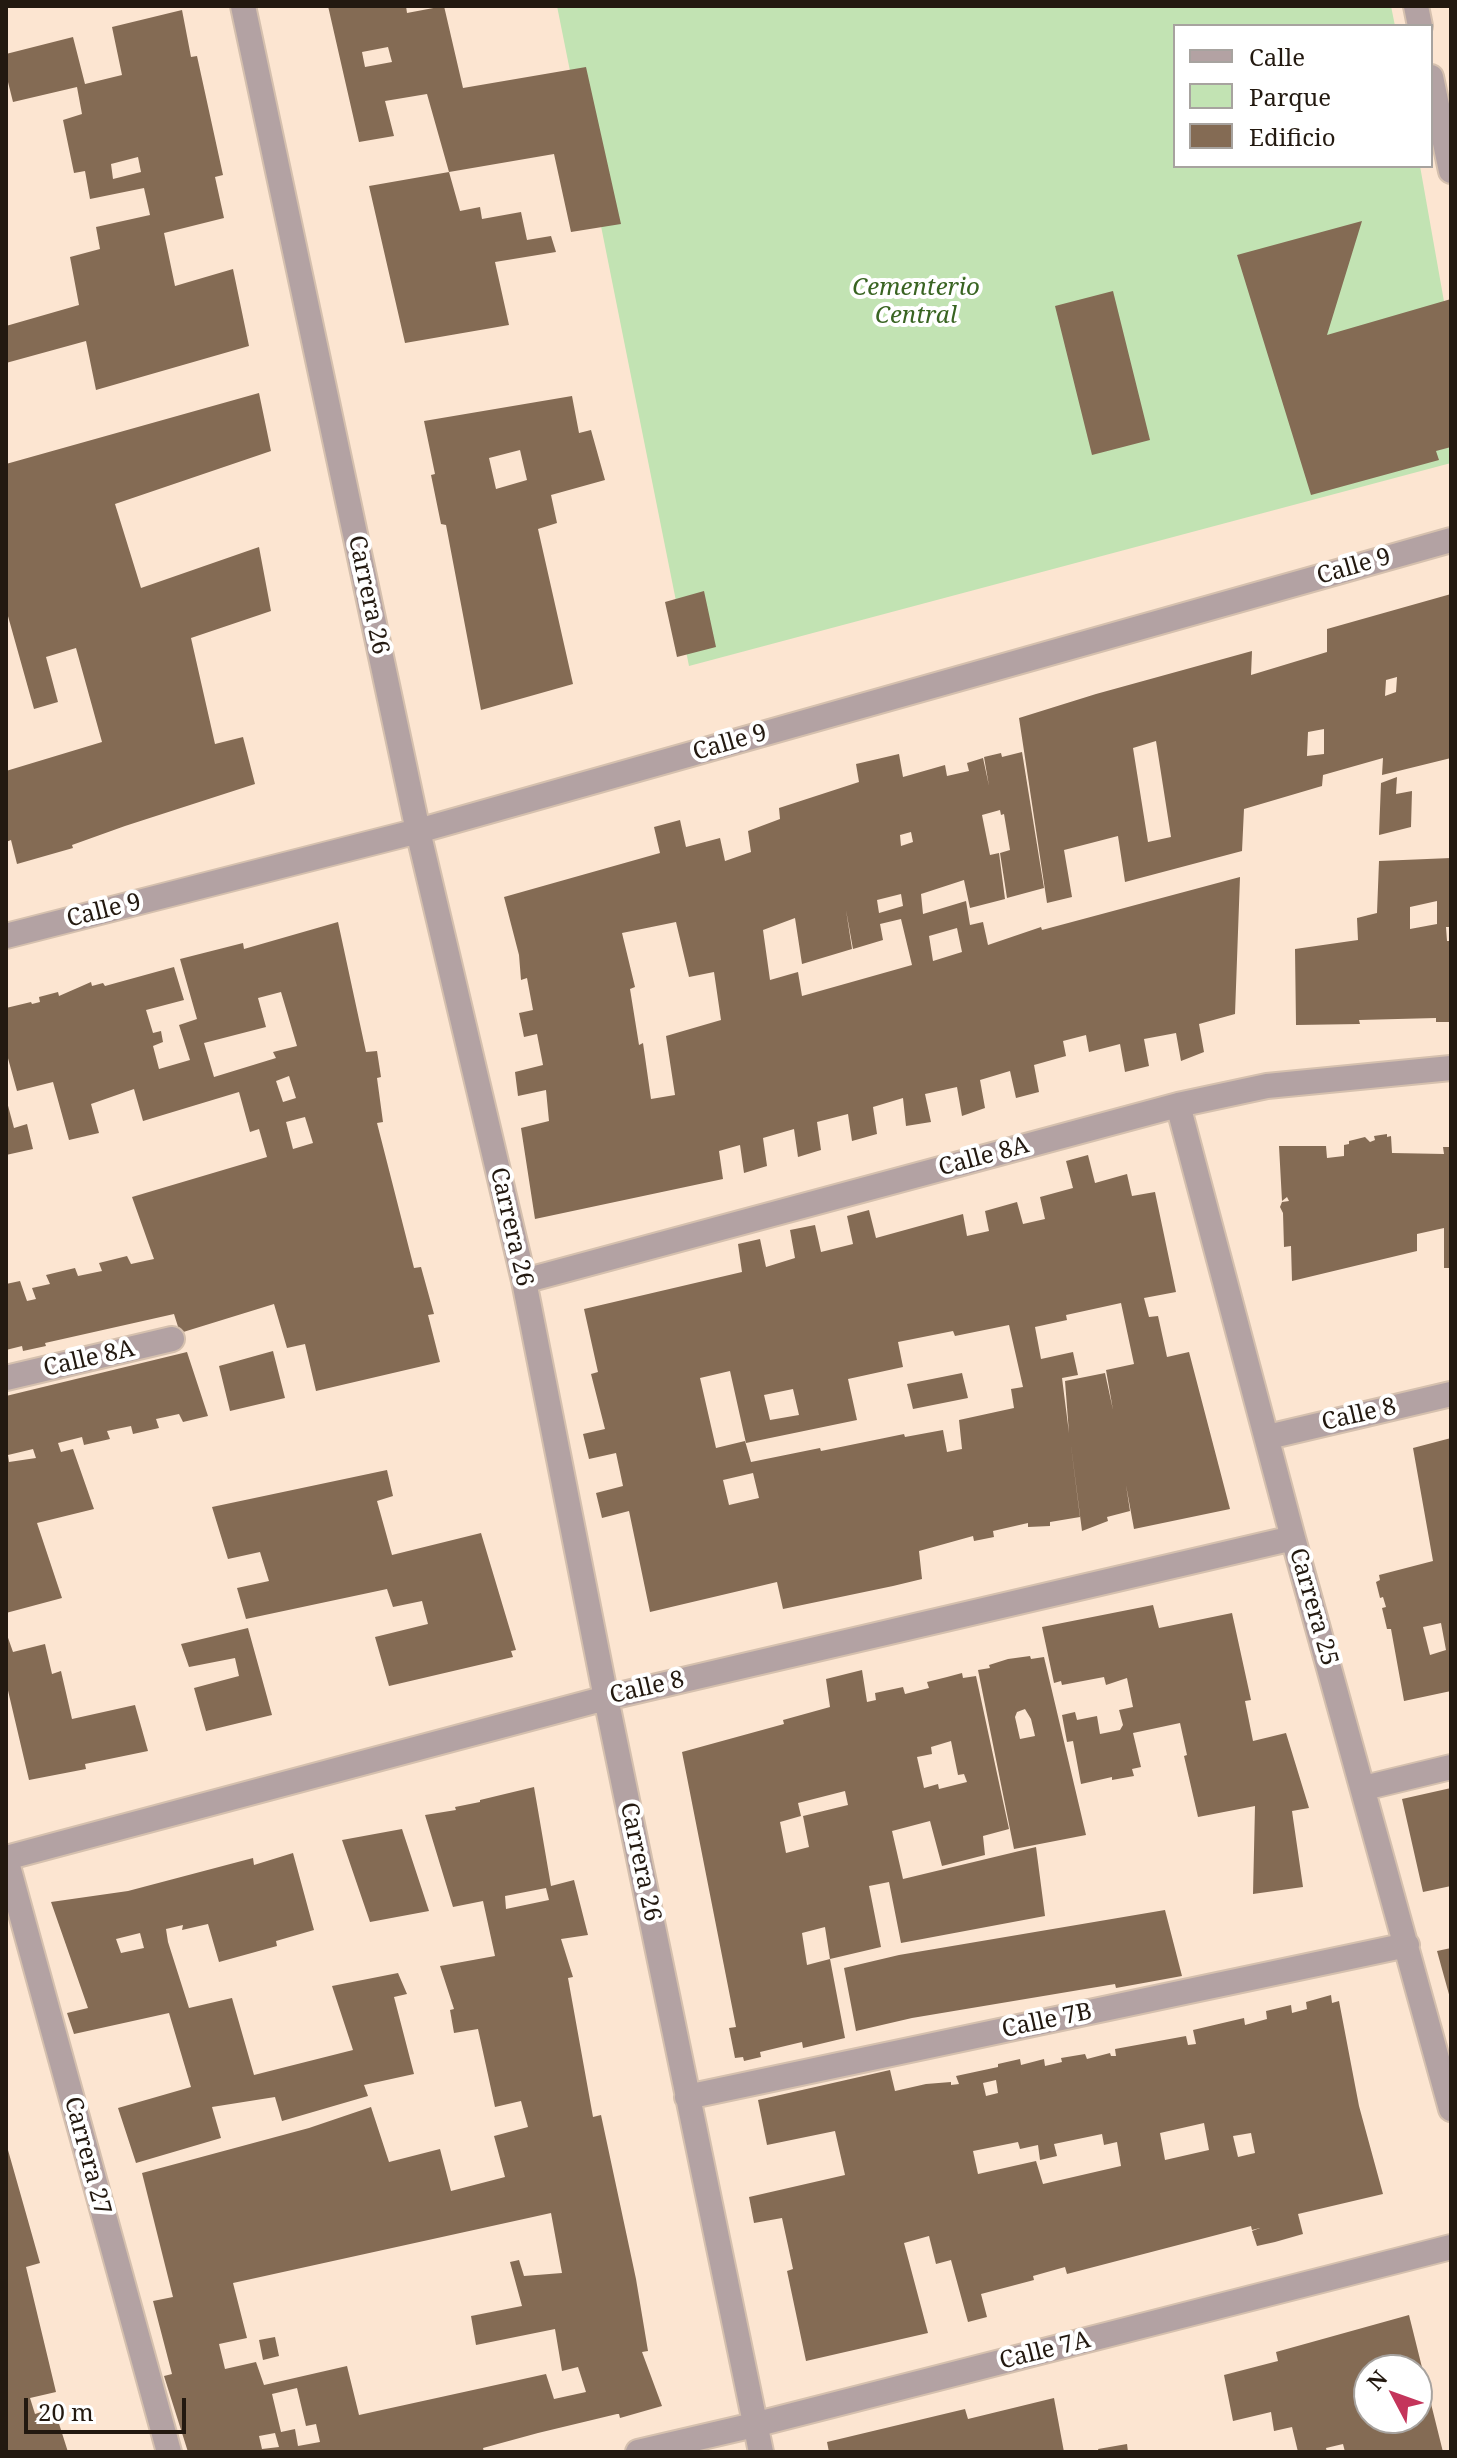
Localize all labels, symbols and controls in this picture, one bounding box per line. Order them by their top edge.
legend [1173,24,1433,168]
text: Calle [1249,40,1305,73]
text: Parque [1249,80,1331,113]
text: Edificio [1249,120,1336,153]
park label: Cementerio Central [852,274,980,330]
street label: Carrera 26 [341,533,395,657]
street label: Calle 9 [1314,543,1394,591]
street label: Calle 9 [690,719,770,767]
street label: Calle 9 [64,888,144,934]
street label: Calle 8A [936,1131,1032,1183]
street label: Carrera 26 [483,1165,539,1289]
street label: Calle 8A [41,1335,137,1383]
street label: Calle 8 [1319,1392,1399,1438]
street label: Carrera 25 [1282,1545,1344,1669]
street label: Calle 8 [607,1665,687,1711]
street label: Carrera 26 [613,1800,667,1924]
street label: Calle 7B [999,1997,1095,2045]
street label: Carrera 27 [57,2094,117,2218]
street label: Calle 7A [997,2326,1093,2376]
north arrow [1353,2354,1433,2434]
text: N [1359,2363,1393,2396]
scale bar [28,2382,190,2432]
text: 20 m [38,2395,94,2428]

